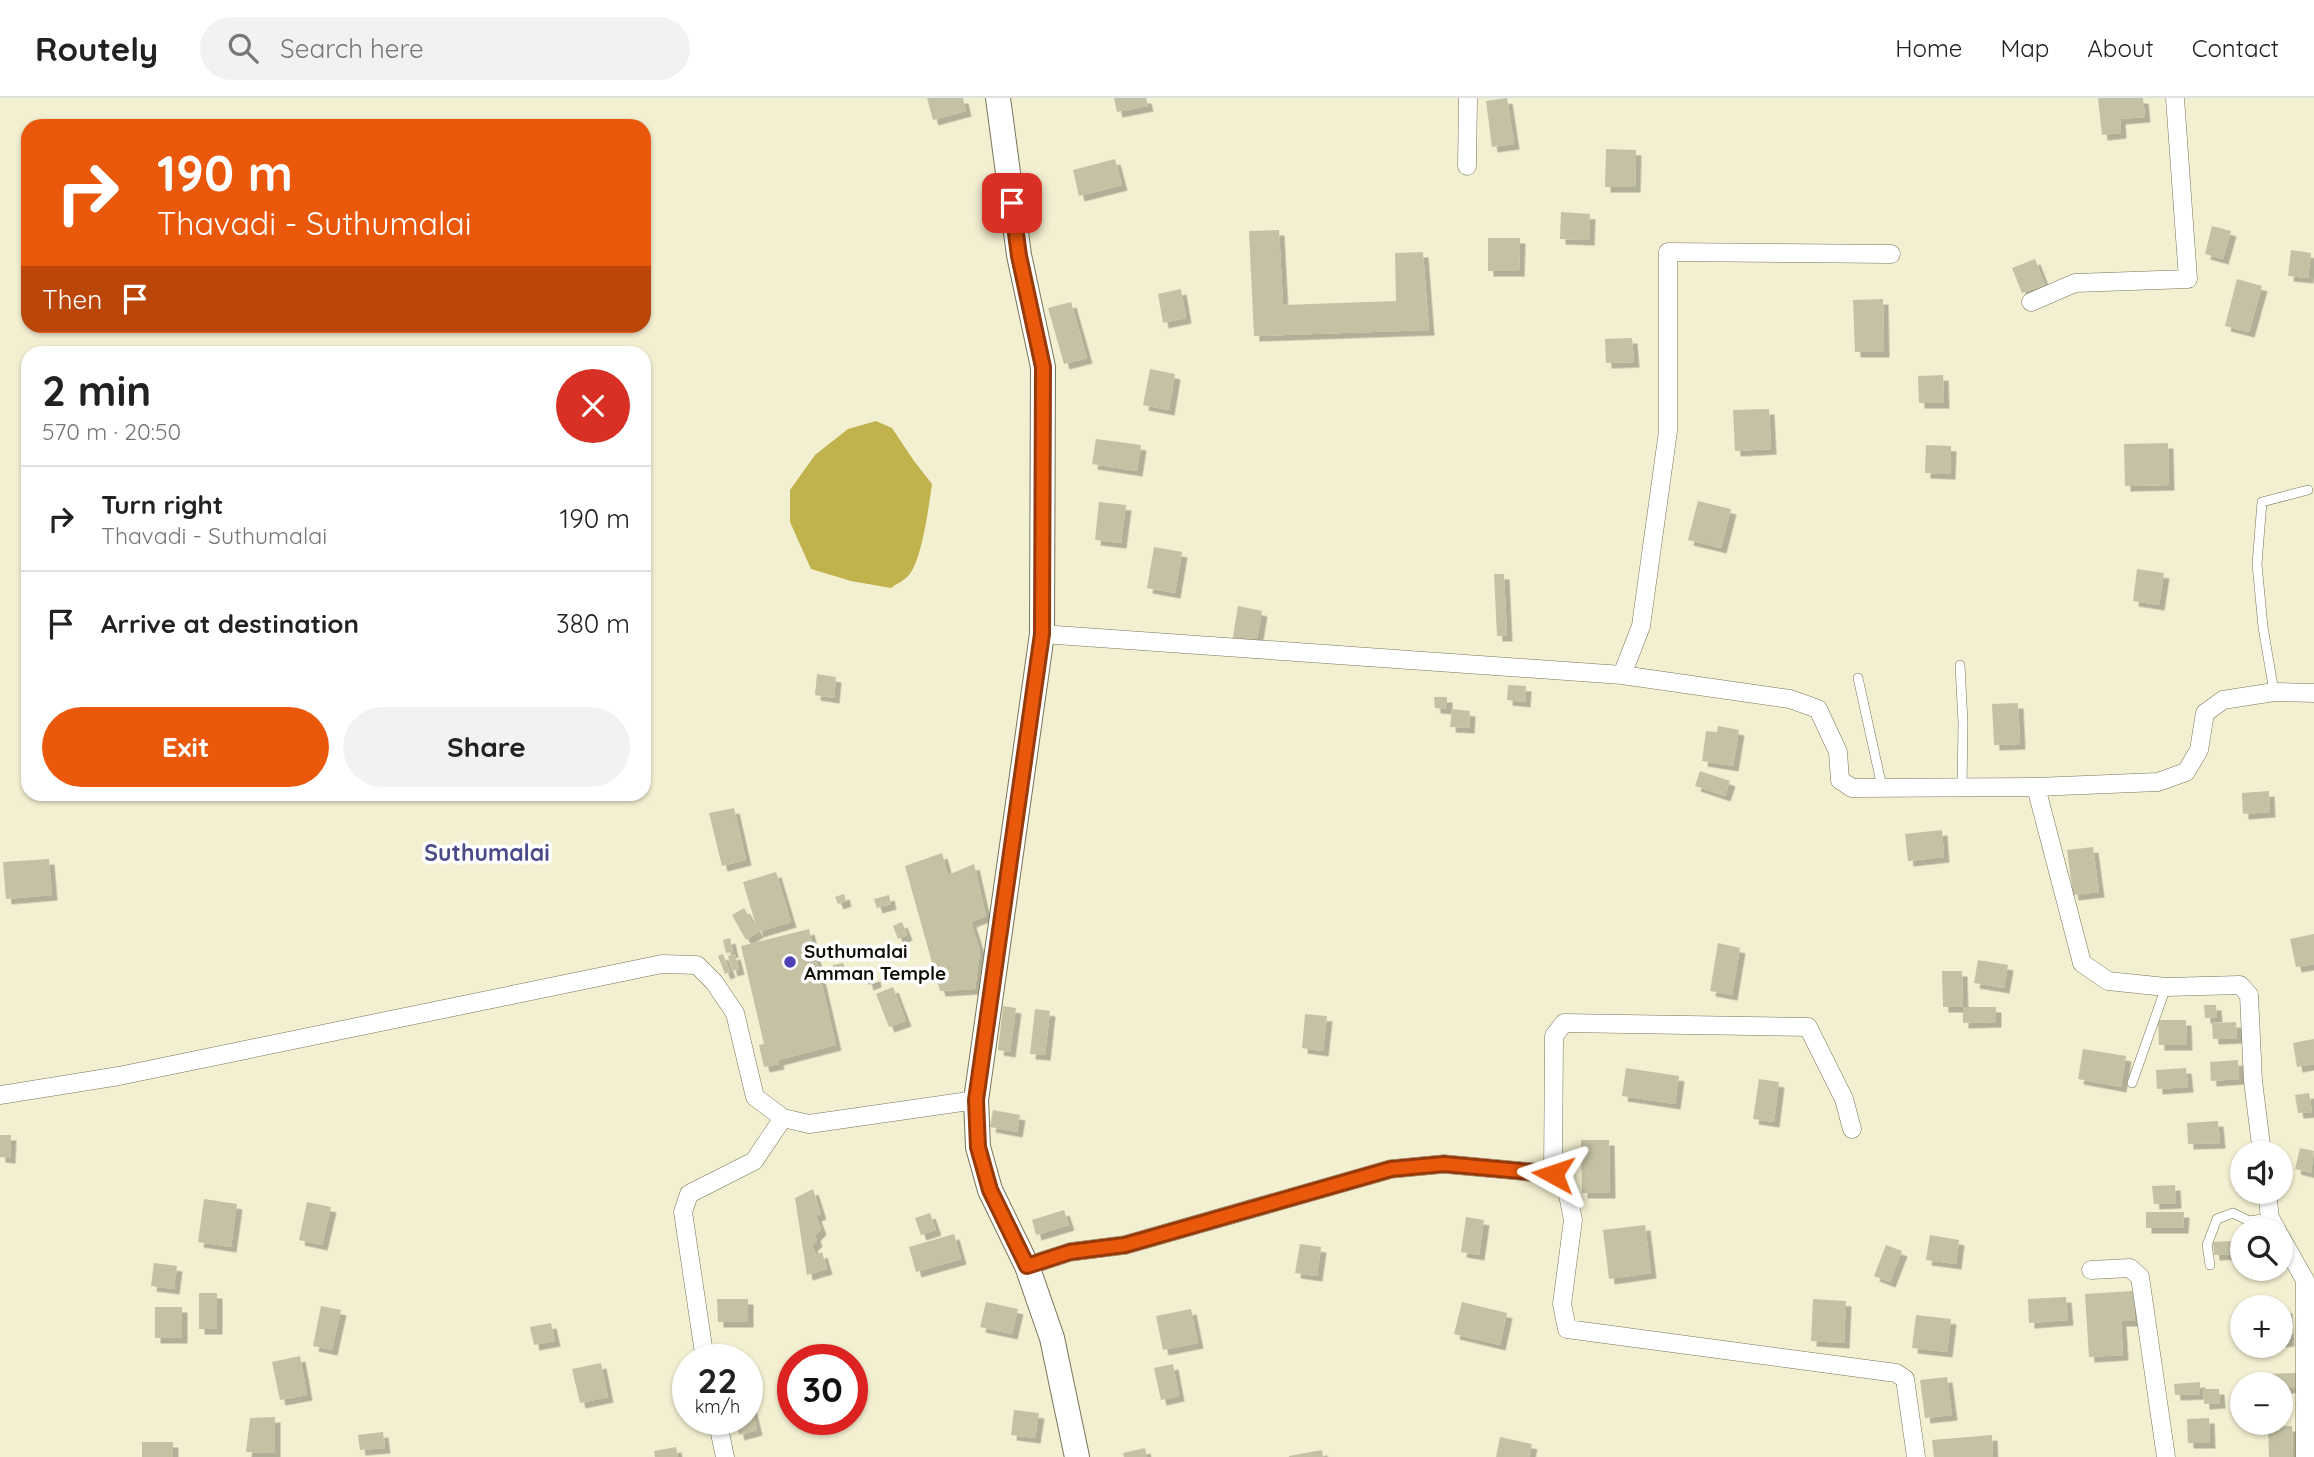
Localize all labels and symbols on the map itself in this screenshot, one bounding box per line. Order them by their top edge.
pin [982,173,1042,233]
district label: Suthumalai [424,838,550,867]
place label: Suthumalai Amman Temple [804,939,946,985]
marker: Suthumalai Amman Temple [782,954,798,970]
position arrow [1516,1137,1590,1211]
speed limit sign: 30 [777,1344,868,1435]

